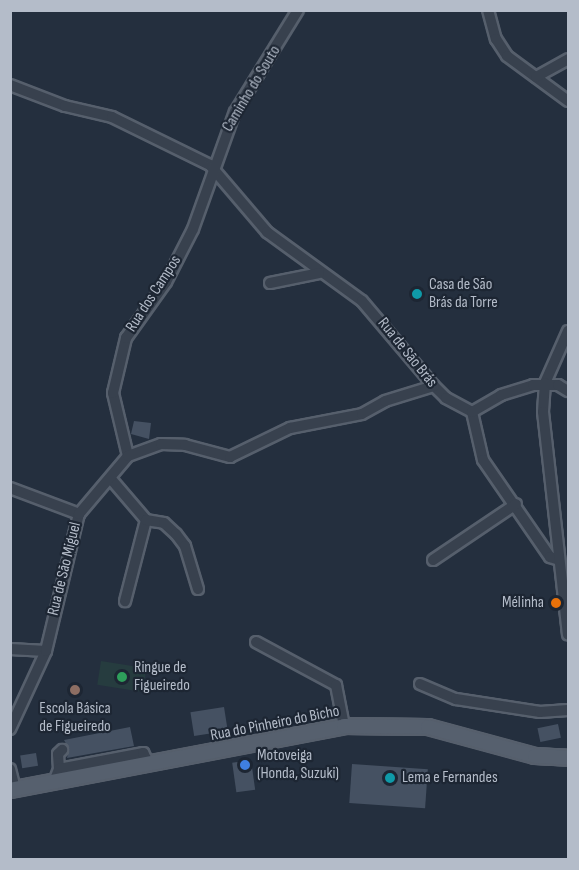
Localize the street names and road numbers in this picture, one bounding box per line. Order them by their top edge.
street label: Caminho do Souto [219,42,285,136]
street label: Rua dos Campos [122,252,186,336]
street label: Rua de São Brás [373,314,441,392]
street label: Rua de São Miguel [44,520,86,618]
street label: Rua do Pinheiro do Bicho [209,702,341,746]

